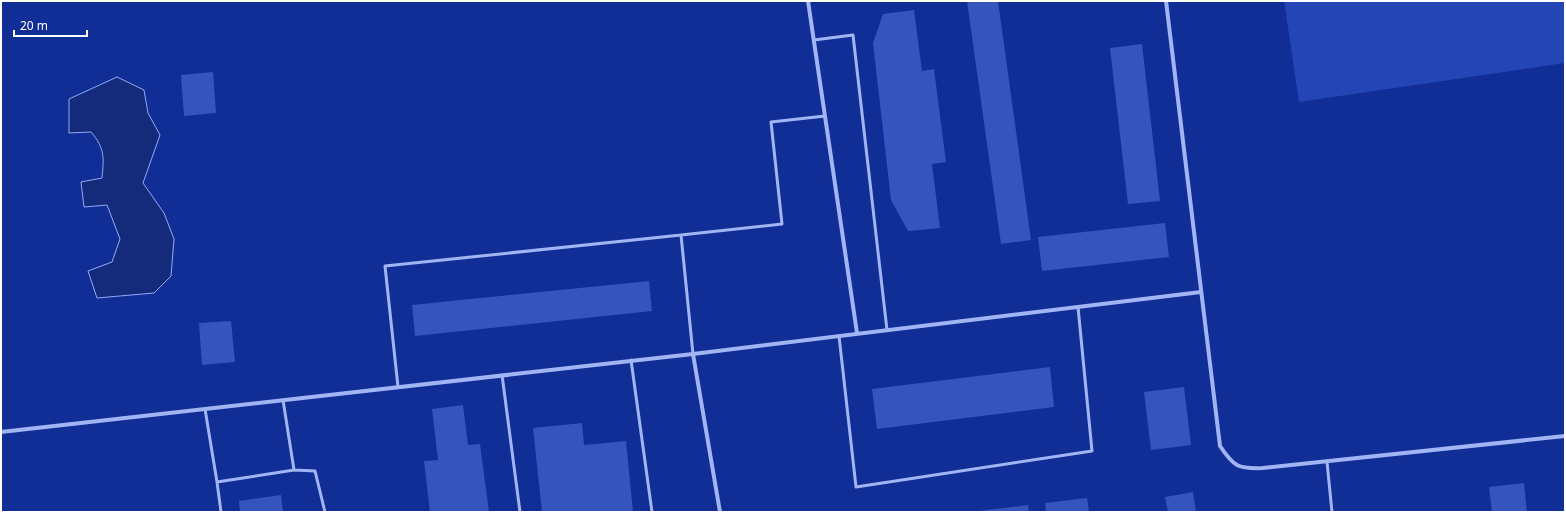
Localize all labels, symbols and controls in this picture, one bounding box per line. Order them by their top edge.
scale bar [14,12,87,38]
text: 20 m [20,17,48,34]

